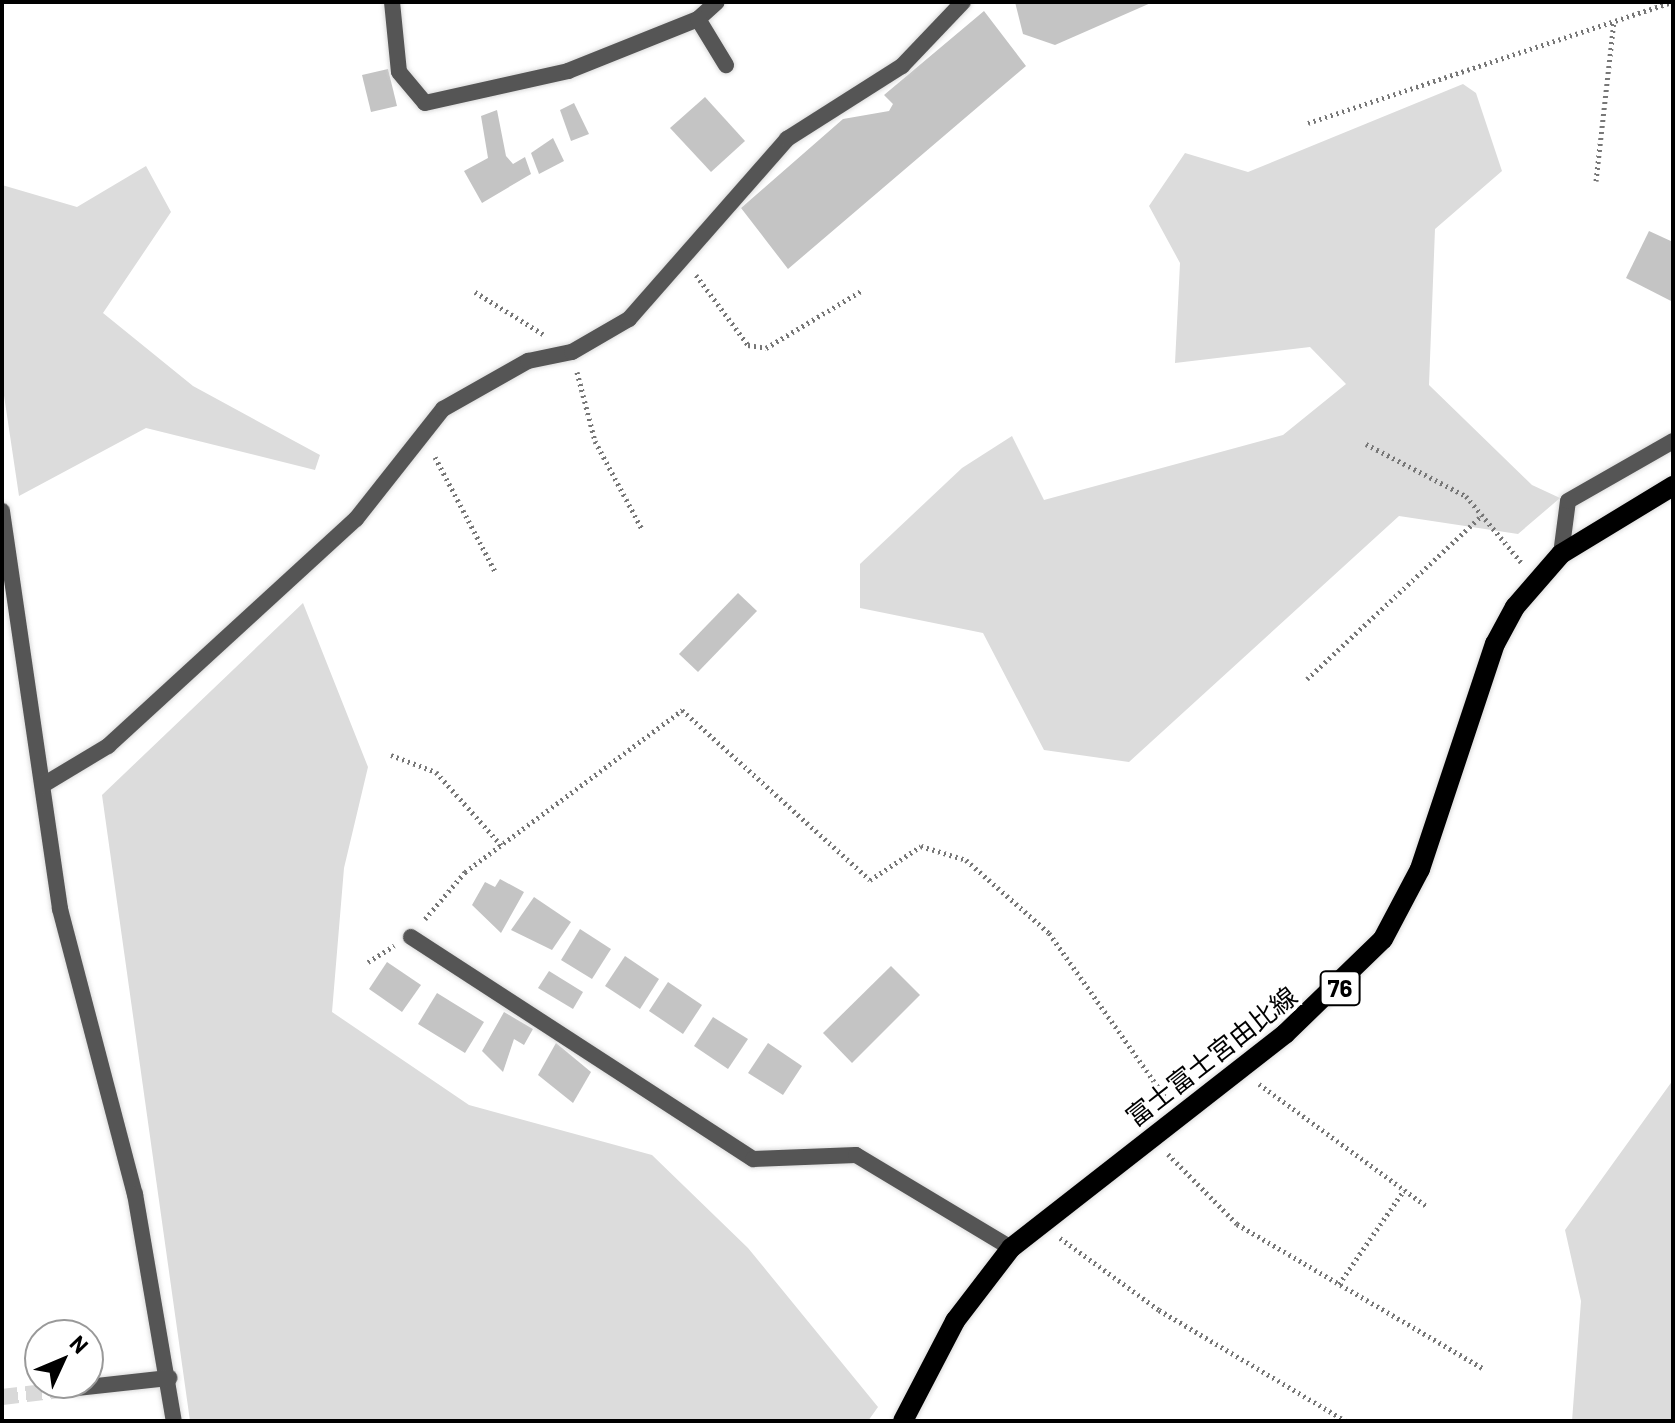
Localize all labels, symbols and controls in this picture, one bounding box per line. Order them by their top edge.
road number: 76 [1318,968,1362,1008]
street label: 富士富士宮由比線 [1119,980,1303,1132]
north arrow [24,1319,104,1399]
text: N [65,1329,94,1358]

